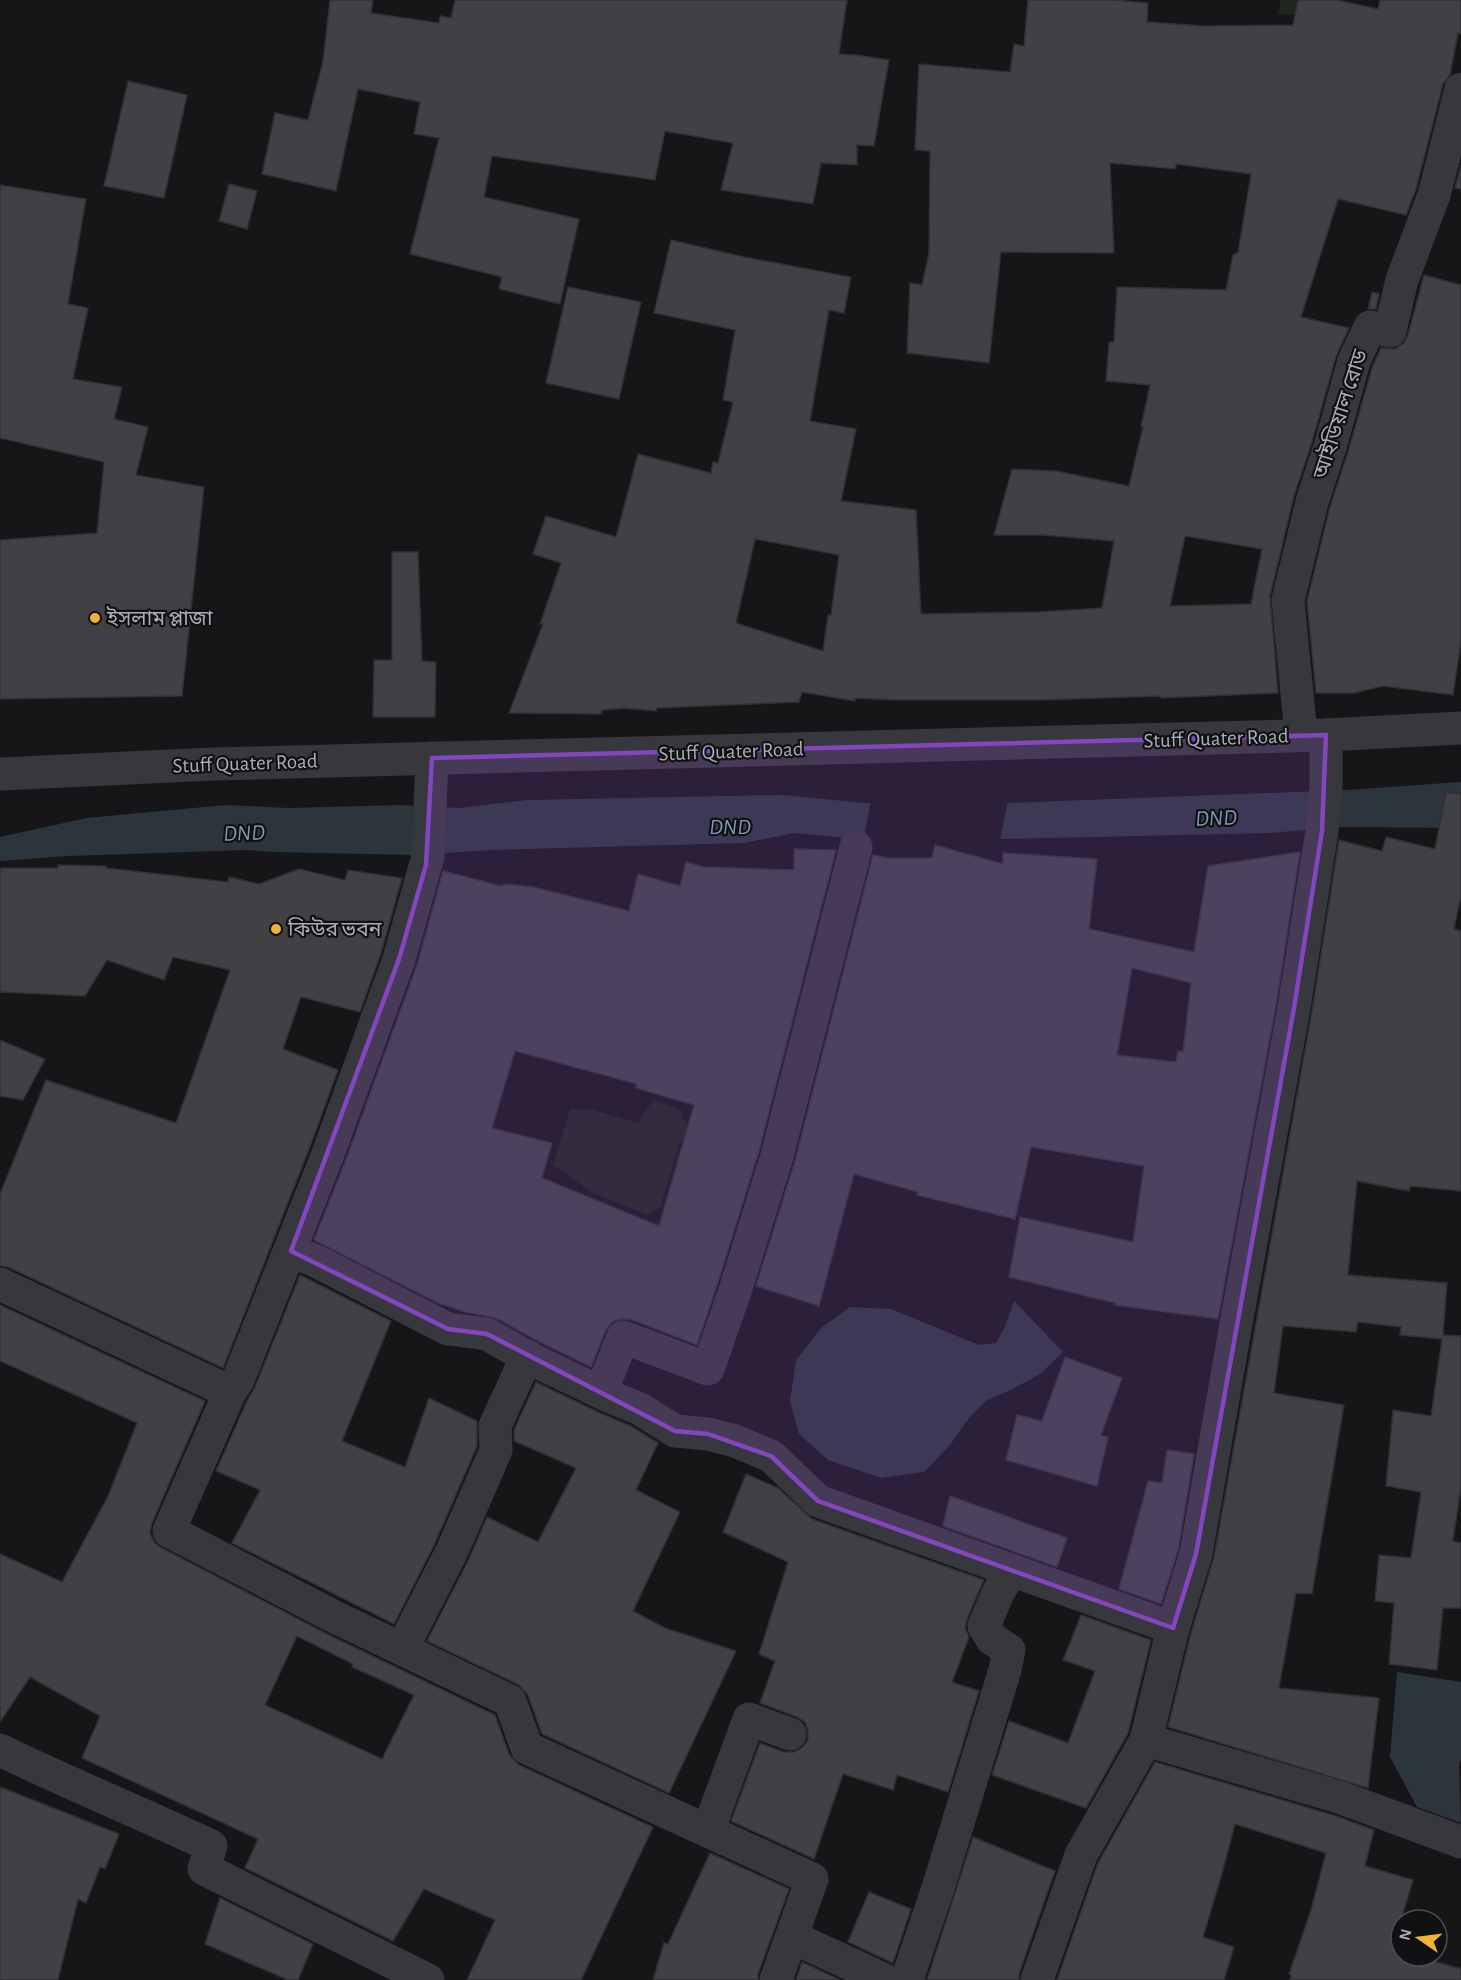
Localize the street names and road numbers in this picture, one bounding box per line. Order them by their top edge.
street label: আইডিয়াল রোড [1308,345,1372,482]
street label: Stuff Quater Road [1143,725,1289,752]
street label: Stuff Quater Road [658,738,804,765]
street label: Stuff Quater Road [172,750,318,777]

